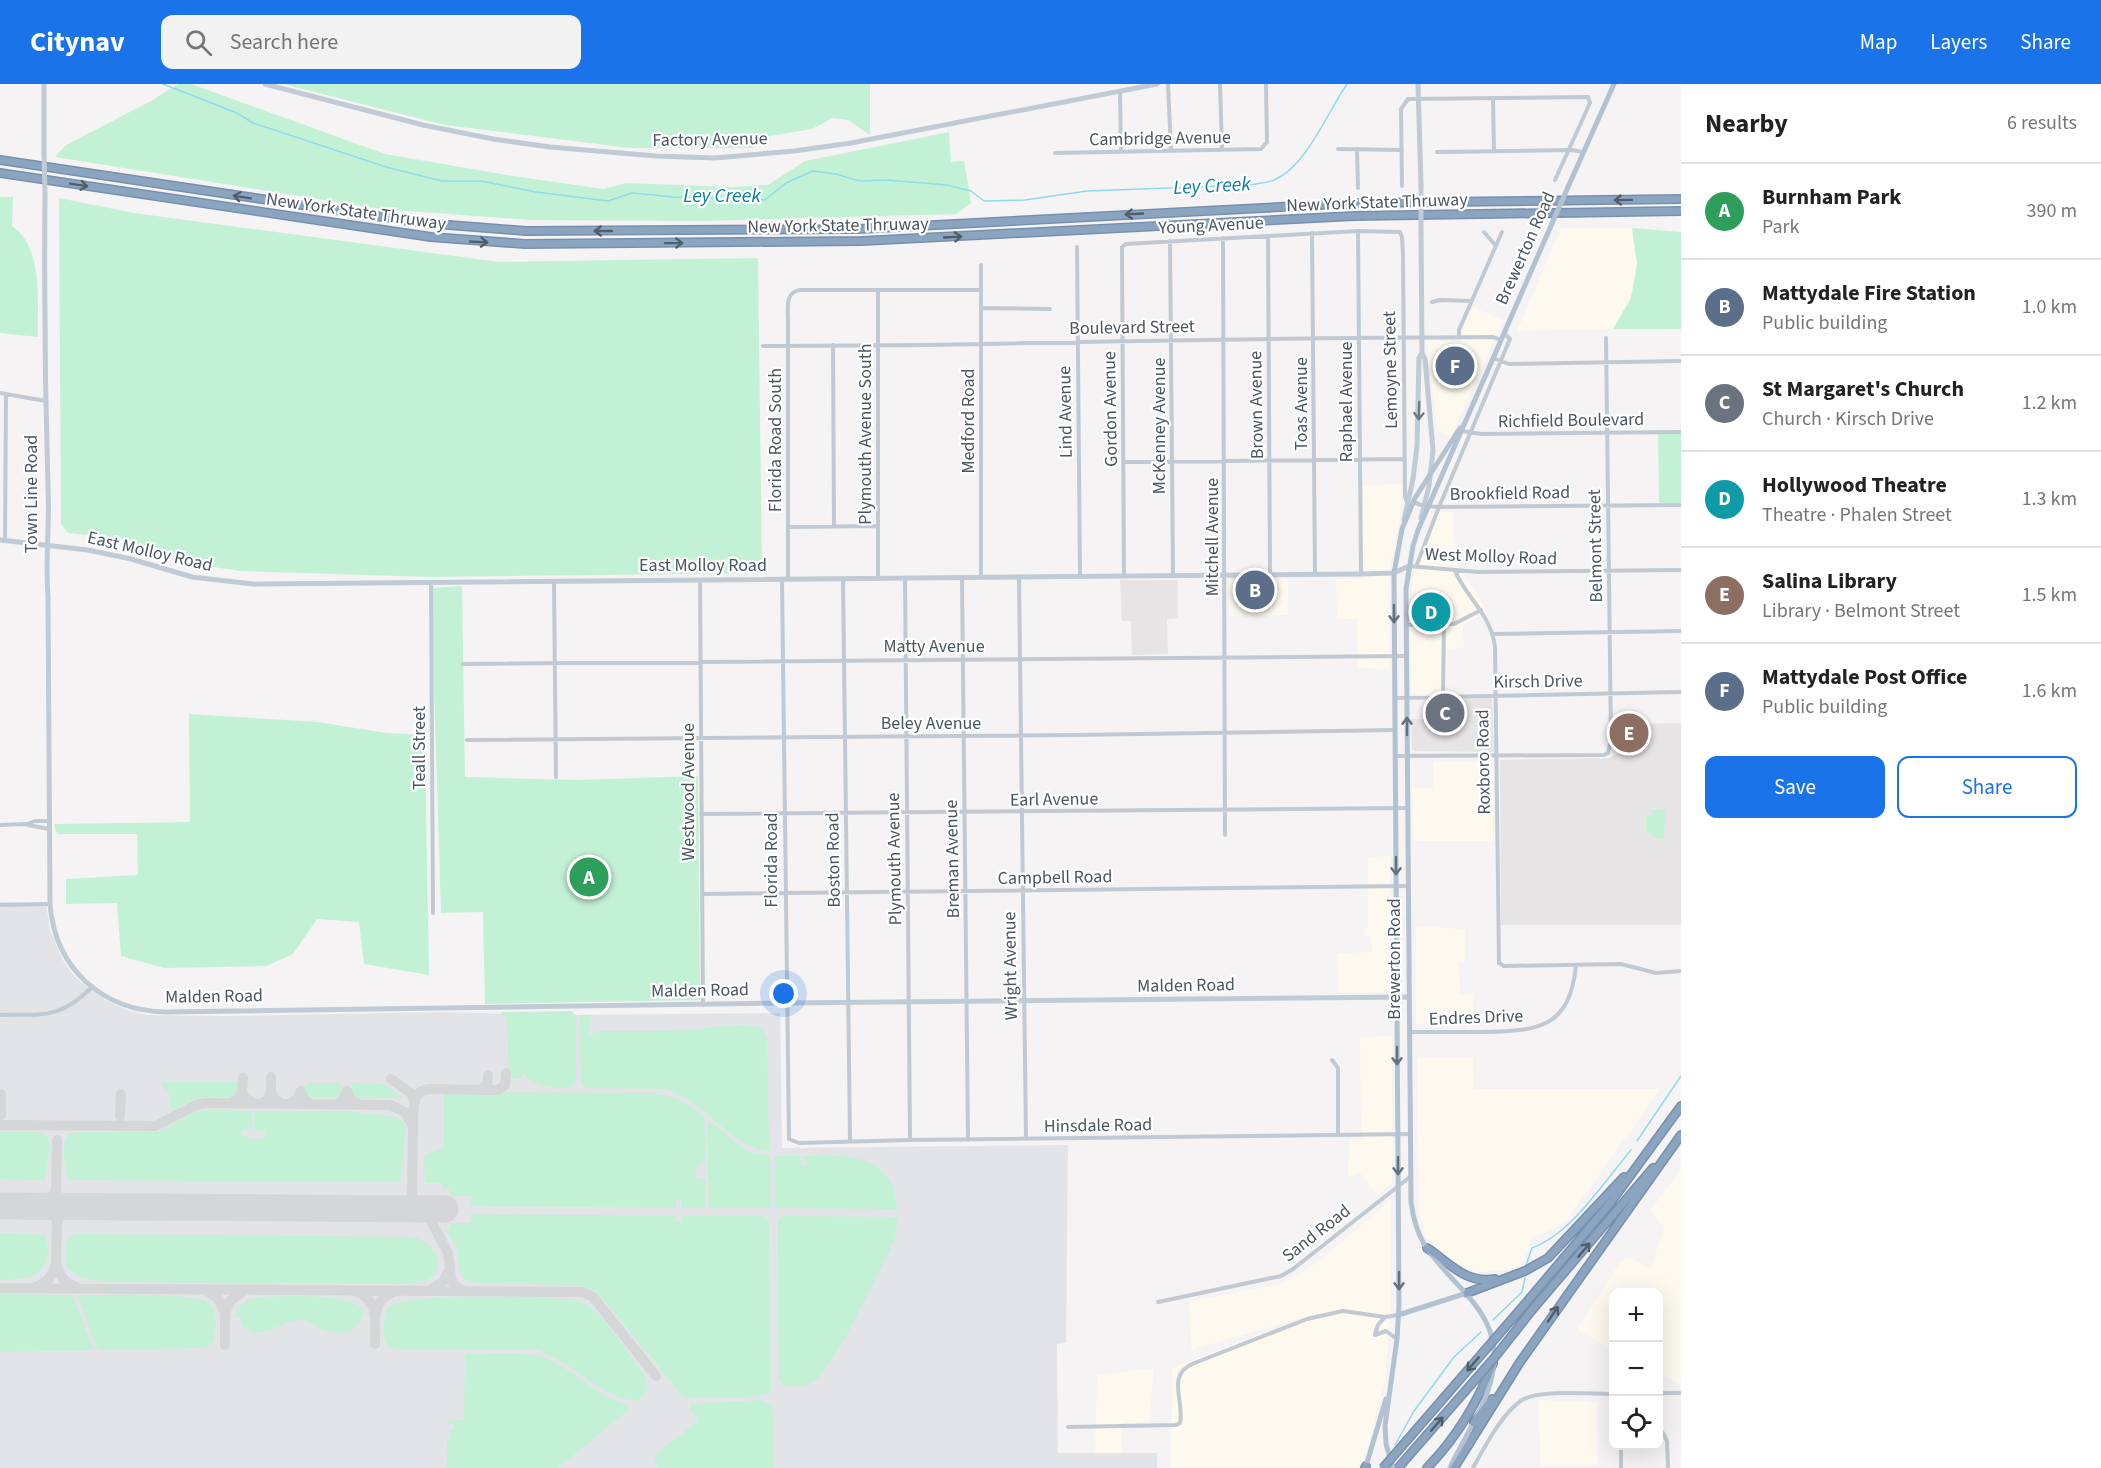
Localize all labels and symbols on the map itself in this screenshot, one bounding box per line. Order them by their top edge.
street label: Cambridge Avenue [1089,125,1231,152]
street label: Factory Avenue [652,126,768,153]
water label: Ley Creek [1173,170,1252,202]
one-way arrow [68,179,88,190]
water label: Ley Creek [683,182,761,210]
street label: New York State Thruway [264,186,448,237]
street label: New York State Thruway [1286,187,1469,218]
street label: Brewerton Road [1489,188,1562,309]
one-way arrow [233,191,253,202]
one-way arrow [1613,194,1633,206]
one-way arrow [1124,209,1144,220]
street label: Young Avenue [1157,210,1264,241]
street label: New York State Thruway [747,211,929,240]
one-way arrow [594,225,614,237]
one-way arrow [943,232,963,243]
one-way arrow [469,236,489,247]
one-way arrow [664,237,684,249]
street label: Lemoyne Street [1377,311,1404,429]
street label: Boulevard Street [1069,314,1195,341]
street label: Raphael Avenue [1334,342,1359,462]
street label: Plymouth Avenue South [853,343,878,525]
pin: F [1436,344,1474,388]
street label: Gordon Avenue [1097,351,1124,467]
street label: Brown Avenue [1243,351,1270,459]
street label: Toas Avenue [1289,357,1314,451]
street label: McKenney Avenue [1147,358,1172,494]
street label: Lind Avenue [1052,366,1079,458]
street label: Florida Road South [763,368,788,512]
street label: Medford Road [956,368,981,474]
one-way arrow [1413,400,1424,420]
street label: Richfield Boulevard [1498,407,1644,434]
street label: Town Line Road [19,435,44,553]
street label: Mitchell Avenue [1200,478,1225,596]
street label: Brookfield Road [1450,480,1570,507]
street label: Belmont Street [1582,489,1609,603]
street label: East Molloy Road [85,525,215,578]
street label: West Molloy Road [1424,542,1558,571]
street label: East Molloy Road [639,553,767,578]
pin: B [1236,568,1274,612]
pin: D [1412,590,1450,634]
one-way arrow [1388,604,1400,624]
street label: Matty Avenue [883,634,985,659]
street label: Kirsch Drive [1493,668,1583,695]
pin: C [1426,690,1464,736]
street label: Teall Street [407,706,432,790]
street label: Roxboro Road [1470,709,1497,815]
pin: E [1610,710,1648,756]
street label: Beley Avenue [881,711,981,736]
one-way arrow [1401,717,1413,737]
street label: Westwood Avenue [676,723,701,861]
street label: Earl Avenue [1010,786,1099,813]
street label: Plymouth Avenue [881,792,908,926]
street label: Breman Avenue [939,799,966,918]
street label: Florida Road [759,812,784,908]
street label: Boston Road [820,812,847,908]
pin: A [570,854,608,900]
one-way arrow [1390,856,1402,876]
street label: Campbell Road [998,864,1112,891]
street label: Brewerton Road [1382,898,1407,1020]
street label: Wright Avenue [997,911,1024,1021]
street label: Malden Road [1137,972,1235,999]
street label: Malden Road [651,977,749,1004]
your location [769,979,798,1008]
street label: Malden Road [165,983,263,1010]
street label: Endres Drive [1428,1003,1524,1032]
one-way arrow [1391,1045,1403,1065]
street label: Hinsdale Road [1044,1112,1152,1139]
one-way arrow [1392,1156,1404,1176]
street label: Sand Road [1277,1199,1356,1268]
one-way arrow [1577,1243,1591,1258]
one-way arrow [1393,1270,1405,1290]
one-way arrow [1547,1306,1559,1323]
one-way arrow [1466,1356,1480,1371]
one-way arrow [1430,1416,1443,1432]

